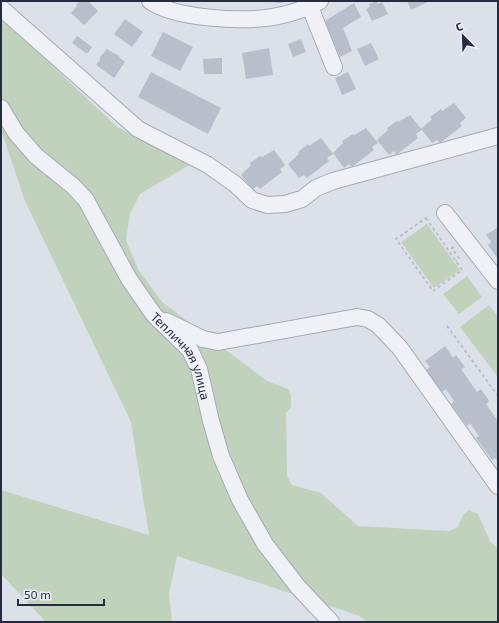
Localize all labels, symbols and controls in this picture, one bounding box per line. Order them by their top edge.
north arrow [443,16,483,56]
text: С [453,19,465,34]
street label: Тепличная улица [148,309,214,401]
scale bar [18,581,104,607]
text: 50 m [24,587,51,601]

